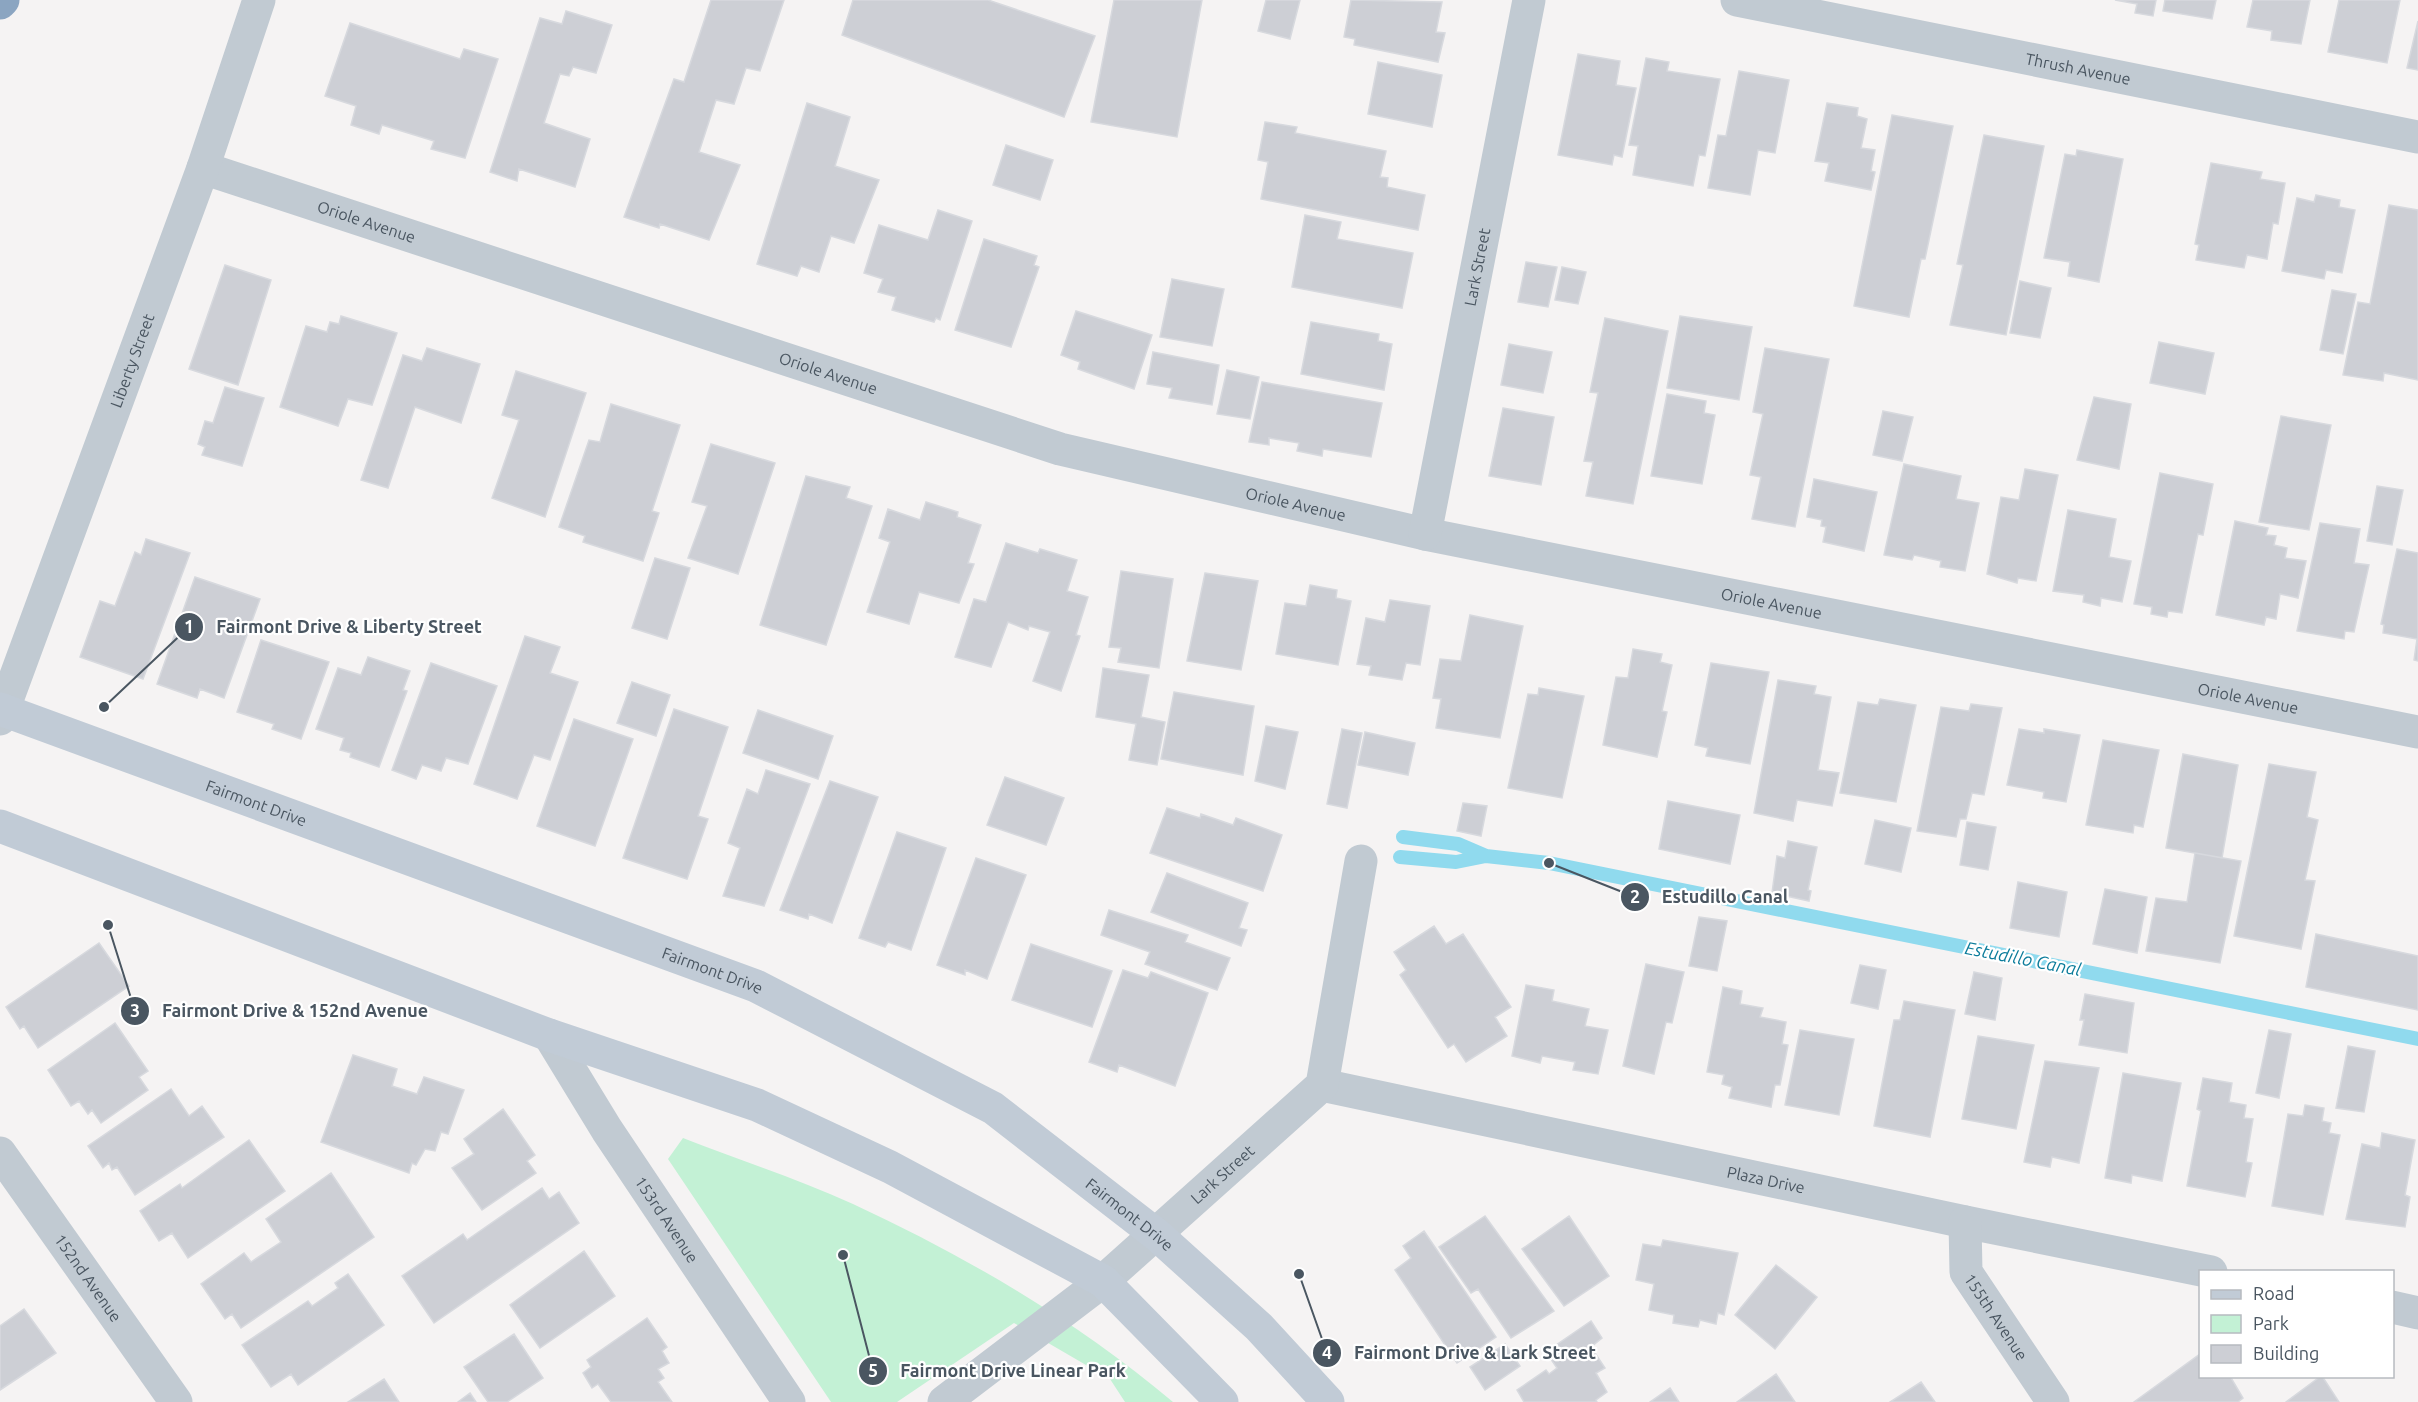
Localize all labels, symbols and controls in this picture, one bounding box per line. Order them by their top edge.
street label: Thrush Avenue [2024,49,2132,88]
street label: Oriole Avenue [315,197,418,246]
street label: Lark Street [1461,226,1494,308]
street label: Liberty Street [107,310,158,410]
street label: Oriole Avenue [777,349,880,398]
street label: Oriole Avenue [1244,484,1348,524]
street label: Oriole Avenue [1720,584,1824,622]
callout: Fairmont Drive & Liberty Street [174,609,494,645]
text: 1 [184,616,194,636]
text: Fairmont Drive & Liberty Street [216,616,482,636]
street label: Oriole Avenue [2196,679,2300,717]
street label: Fairmont Drive [203,776,309,830]
callout: Estudillo Canal [1620,879,1801,915]
text: 2 [1630,886,1640,906]
text: Estudillo Canal [1662,886,1789,906]
water label: Estudillo Canal [1963,937,2083,979]
street label: Fairmont Drive [660,943,766,997]
callout: Fairmont Drive & 152nd Avenue [120,993,440,1029]
text: 3 [130,1000,140,1020]
text: Fairmont Drive & 152nd Avenue [162,1000,428,1020]
street label: Lark Street [1187,1141,1258,1207]
street label: Plaza Drive [1725,1163,1807,1197]
street label: 153rd Avenue [632,1173,702,1266]
street label: Fairmont Drive [1083,1174,1177,1254]
street label: 152nd Avenue [51,1231,125,1325]
street label: 155th Avenue [1961,1270,2031,1363]
legend [2199,1270,2394,1378]
text: Road [2253,1283,2295,1303]
text: Park [2253,1313,2289,1333]
callout: Fairmont Drive & Lark Street [1312,1335,1608,1371]
text: 4 [1322,1342,1332,1362]
text: Fairmont Drive & Lark Street [1354,1342,1596,1362]
text: Building [2253,1343,2319,1363]
callout: Fairmont Drive Linear Park [858,1353,1138,1389]
text: 5 [868,1360,878,1380]
text: Fairmont Drive Linear Park [900,1360,1126,1380]

